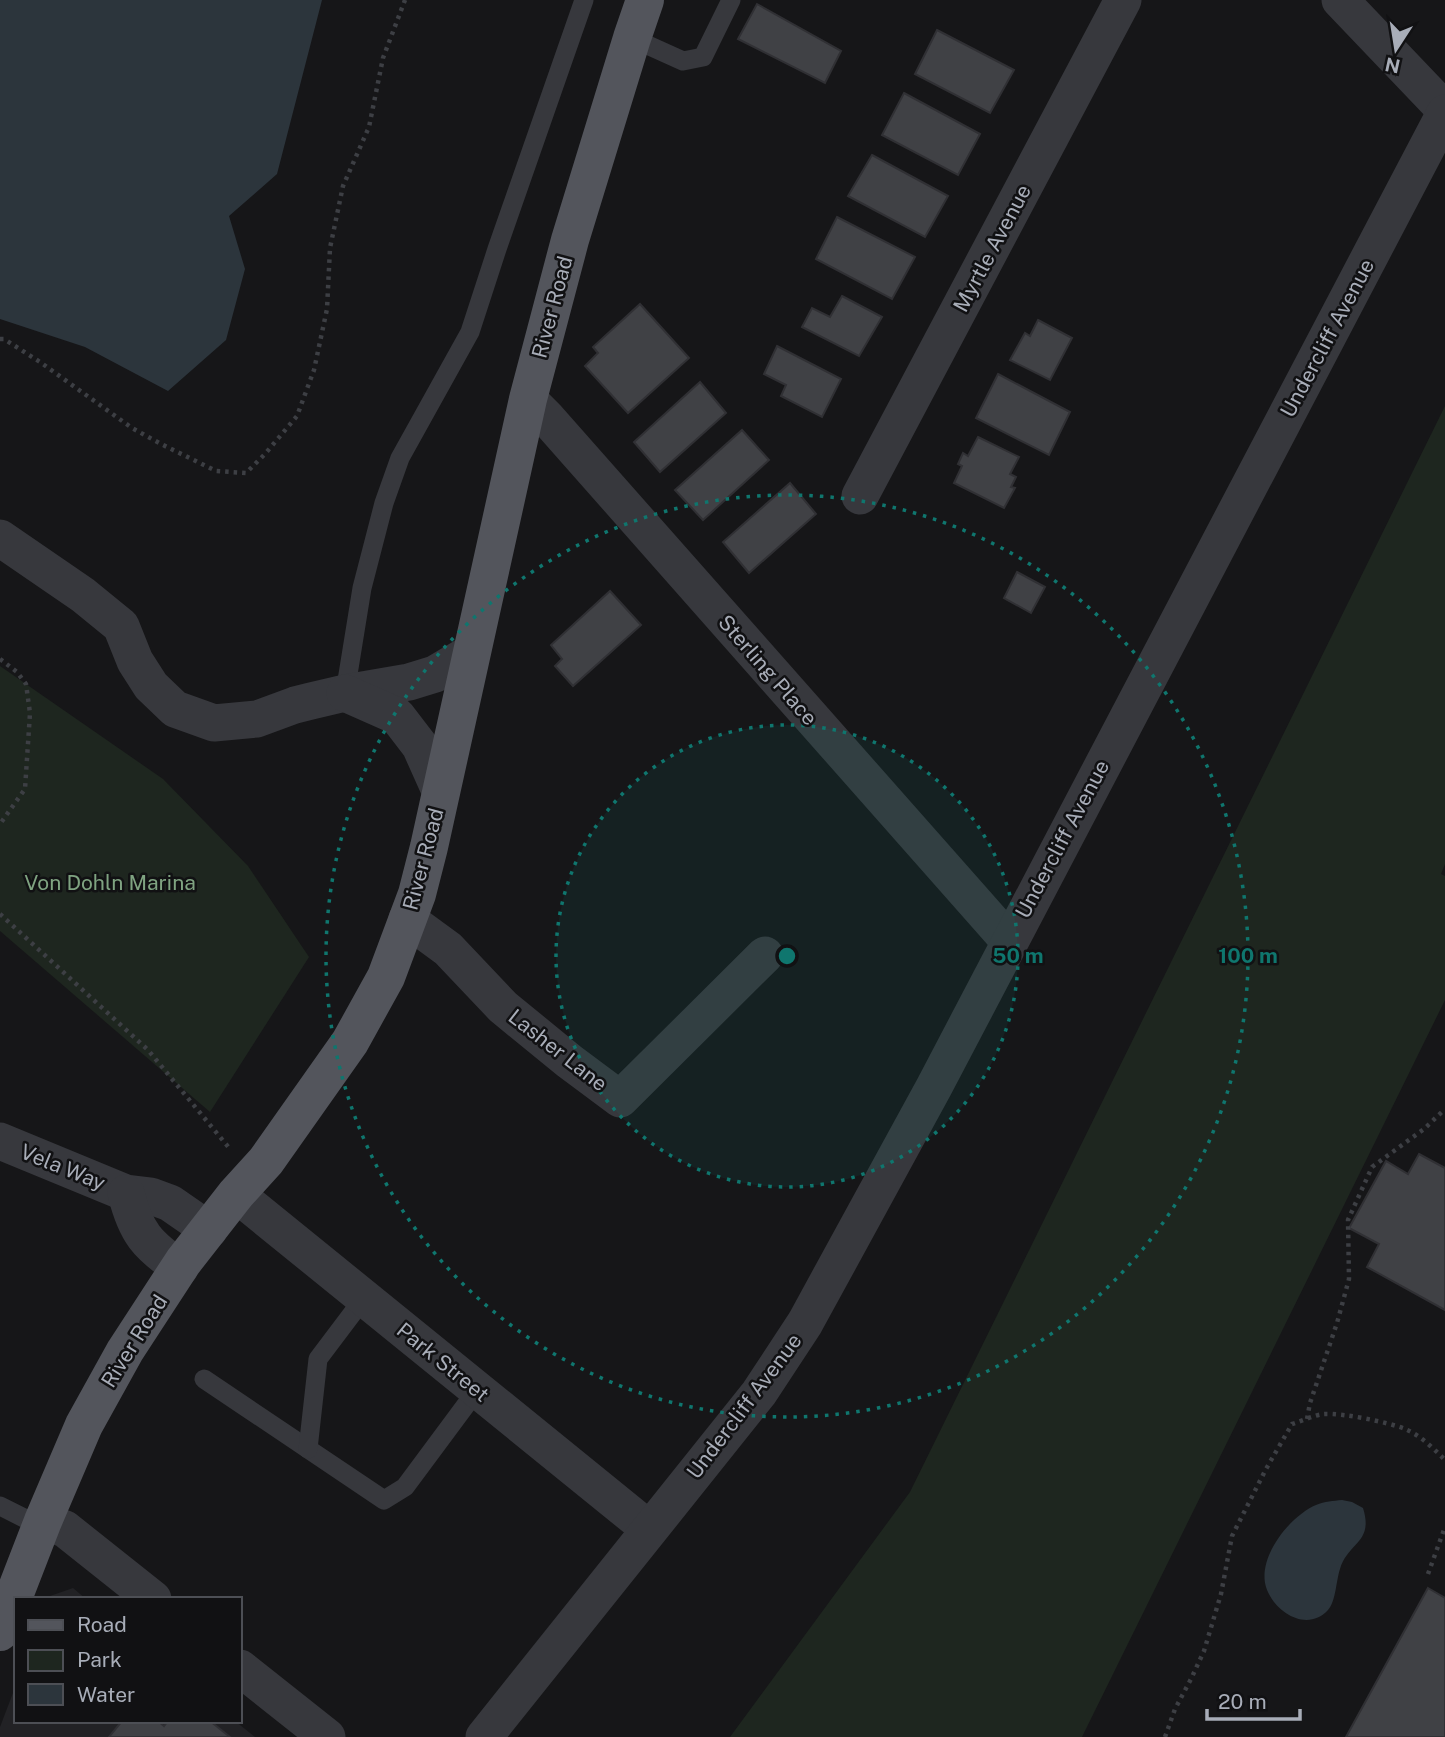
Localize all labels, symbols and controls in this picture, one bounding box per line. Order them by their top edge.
north arrow [1361,14,1431,84]
text: N [1383,53,1402,78]
street label: Myrtle Avenue [948,180,1036,316]
street label: River Road [526,253,578,361]
street label: Undercliff Avenue [1275,255,1379,421]
street label: Sterling Place [713,610,823,730]
street label: Undercliff Avenue [1010,756,1114,922]
street label: River Road [397,805,449,913]
park label: Von Dohln Marina [24,870,196,895]
text: 50 m [992,943,1044,968]
text: 100 m [1218,943,1278,968]
centre of rings [775,944,799,968]
street label: Lasher Lane [504,1004,612,1096]
street label: Vela Way [17,1139,109,1195]
street label: River Road [96,1290,172,1392]
street label: Park Street [392,1317,494,1407]
street label: Undercliff Avenue [681,1328,807,1484]
legend [14,1597,242,1723]
text: Road [77,1612,127,1637]
text: Park [77,1647,122,1672]
scale bar [1207,1678,1300,1722]
text: Water [77,1682,135,1707]
text: 20 m [1218,1689,1267,1714]

